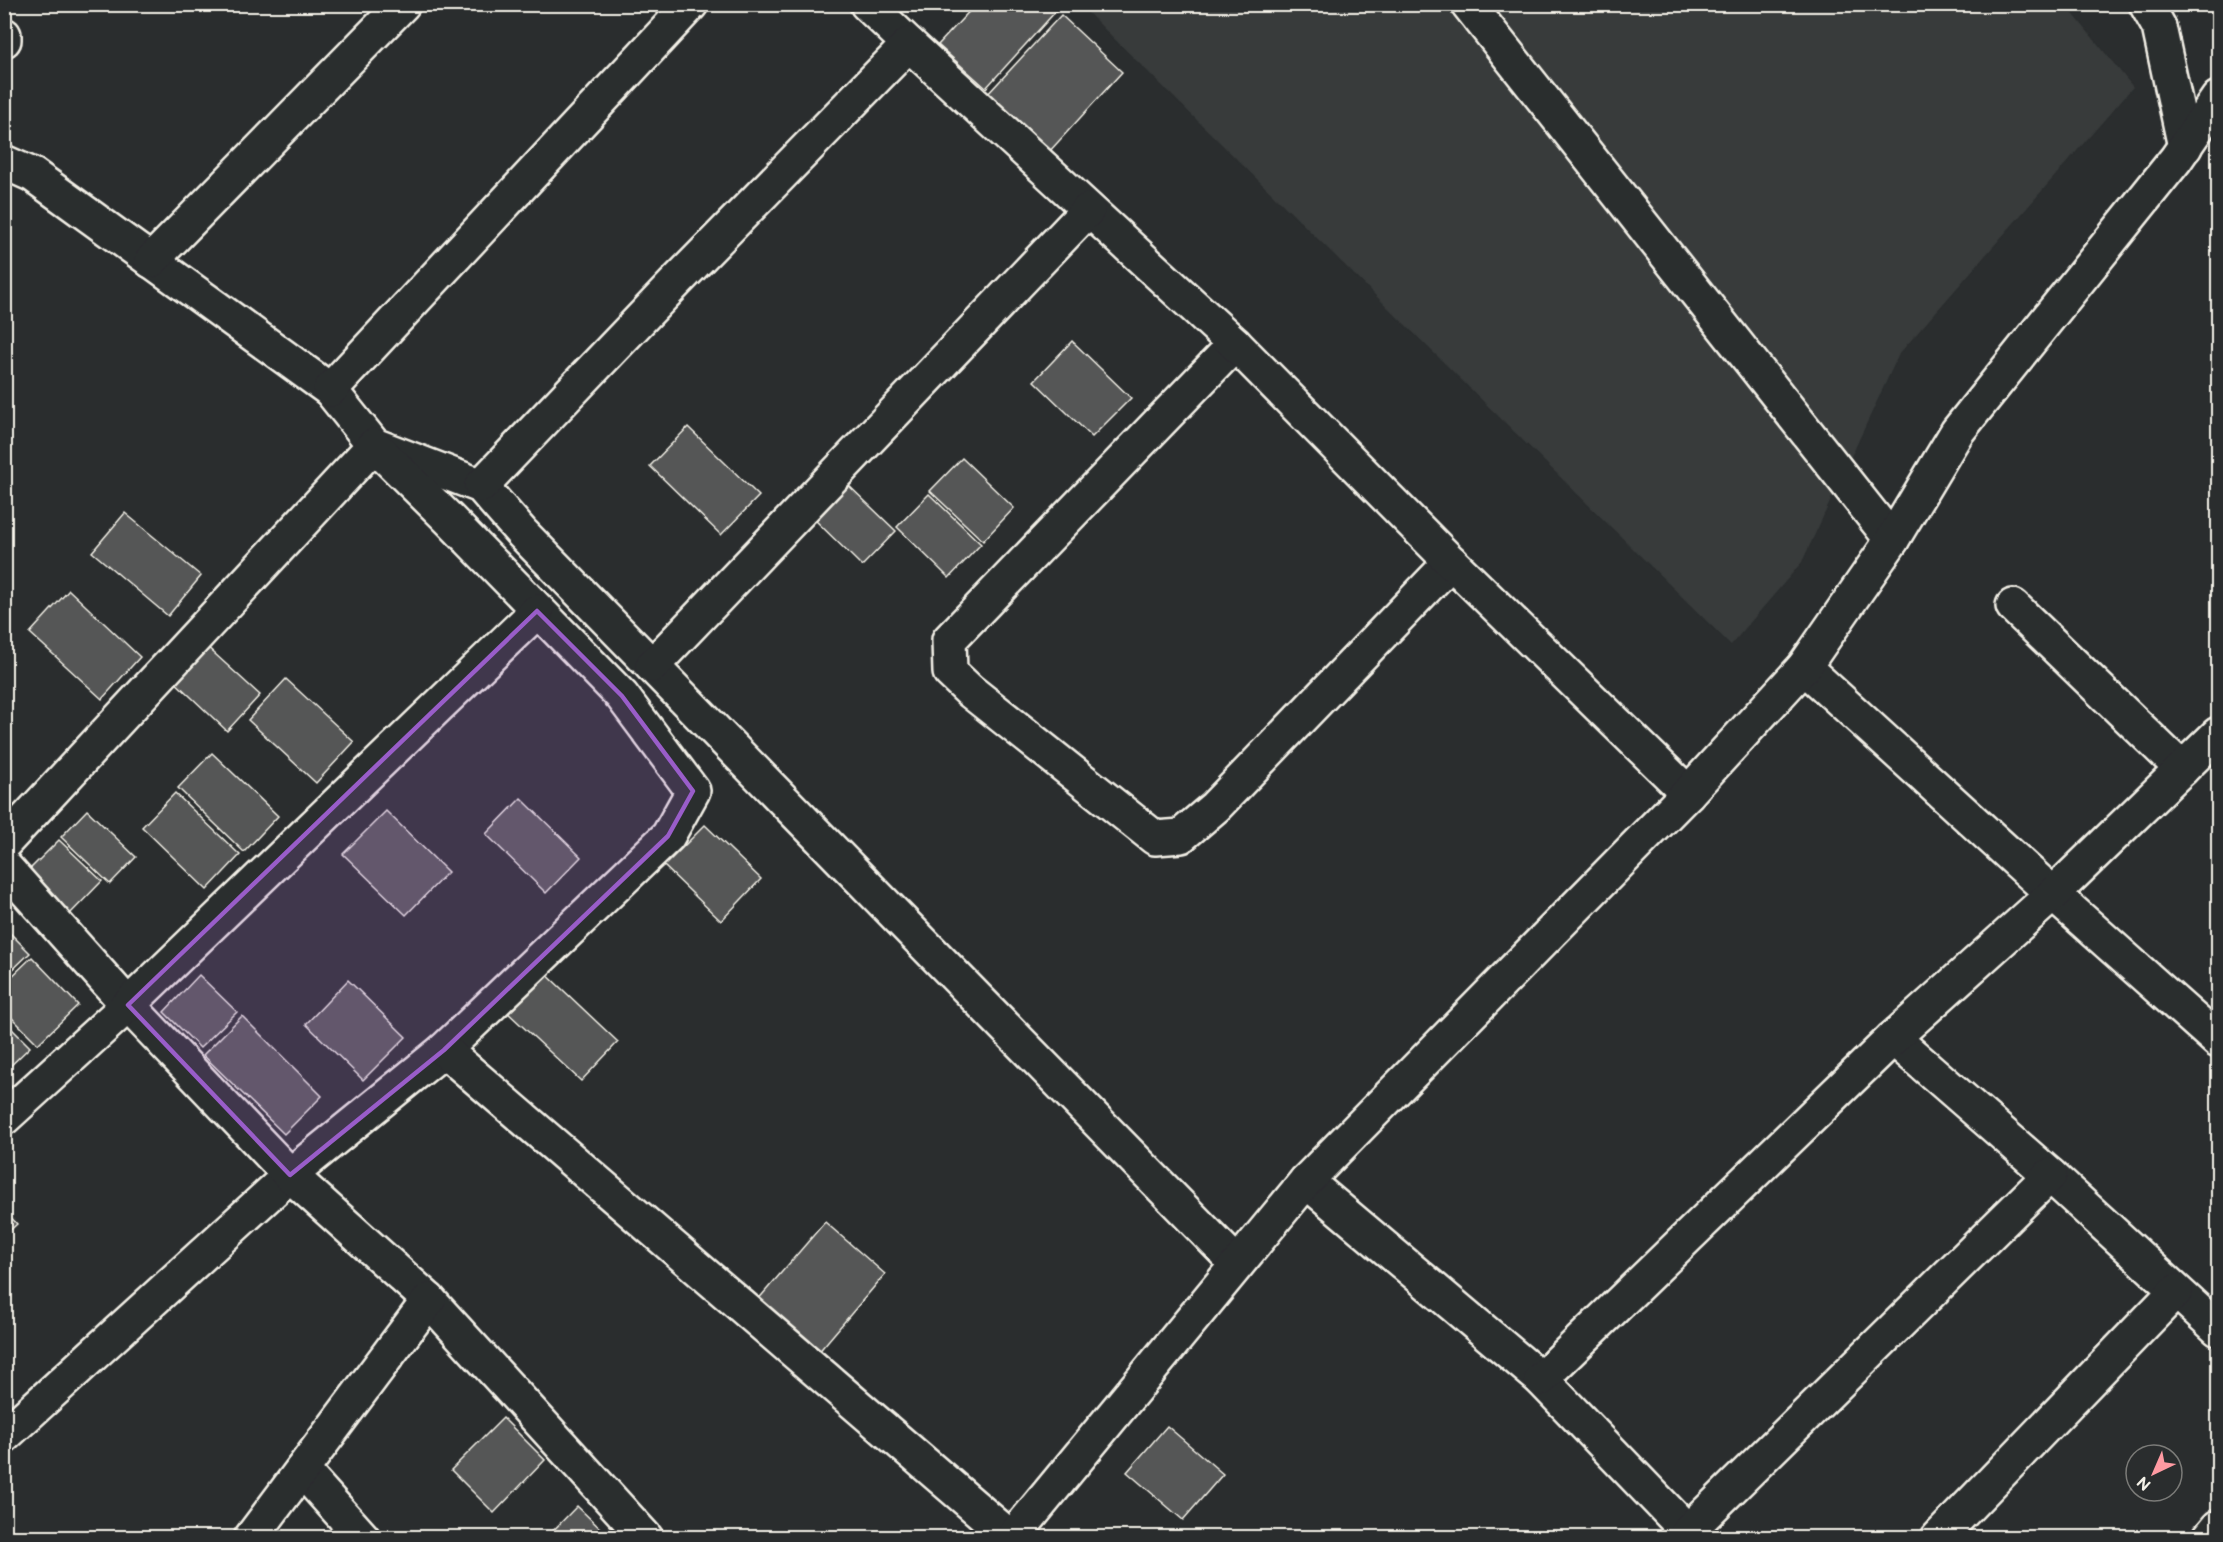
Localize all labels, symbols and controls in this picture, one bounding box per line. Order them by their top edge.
north arrow [2124,1443,2184,1503]
text: N [2134,1472,2156,1494]

